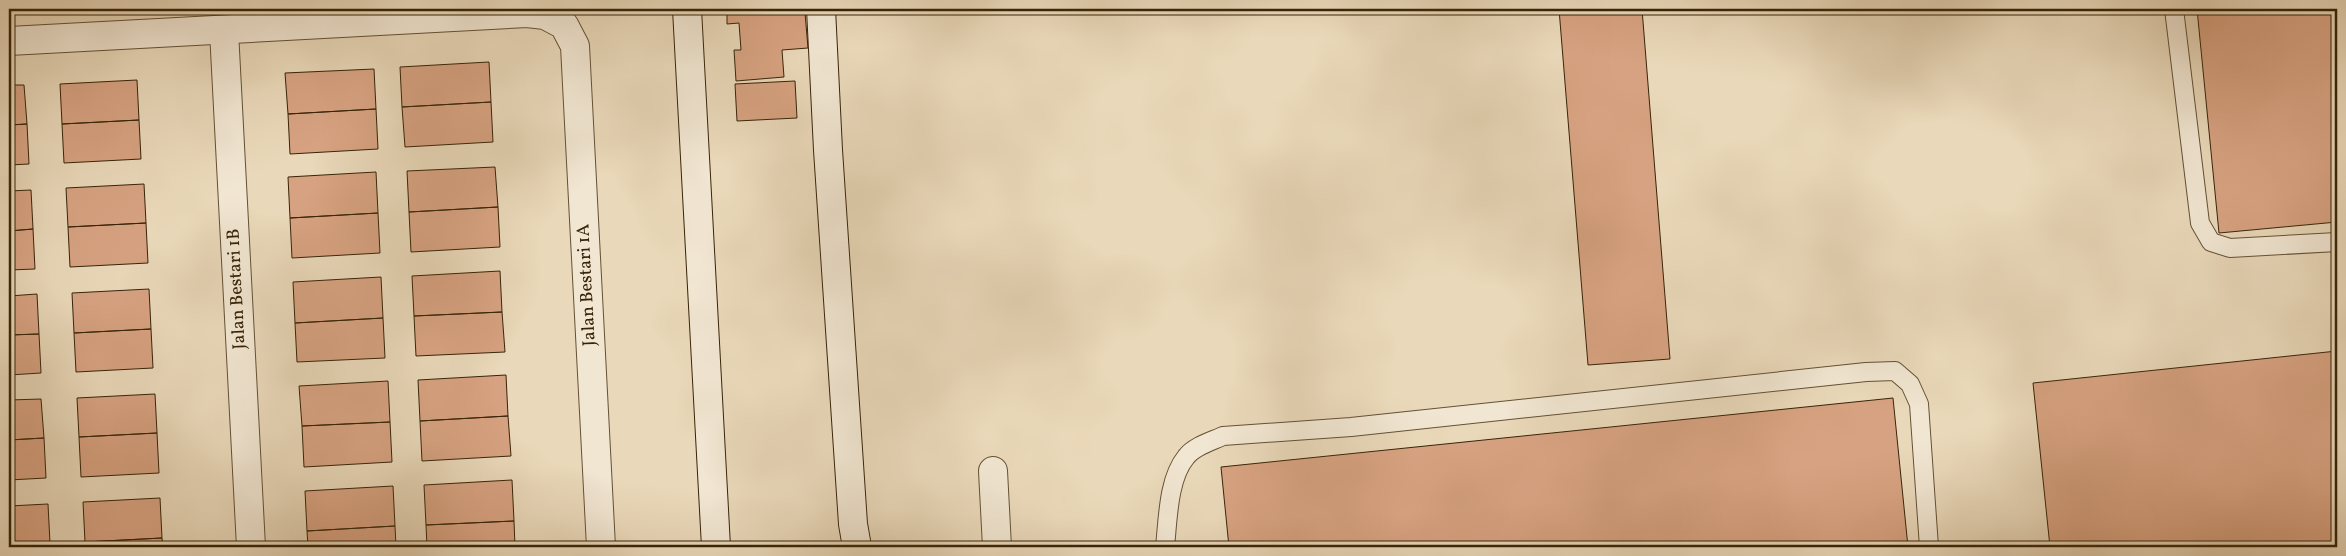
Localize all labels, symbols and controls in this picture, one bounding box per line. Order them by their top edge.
street label: Jalan Bestari 1A [571,223,603,347]
street label: Jalan Bestari 1B [221,228,253,350]

